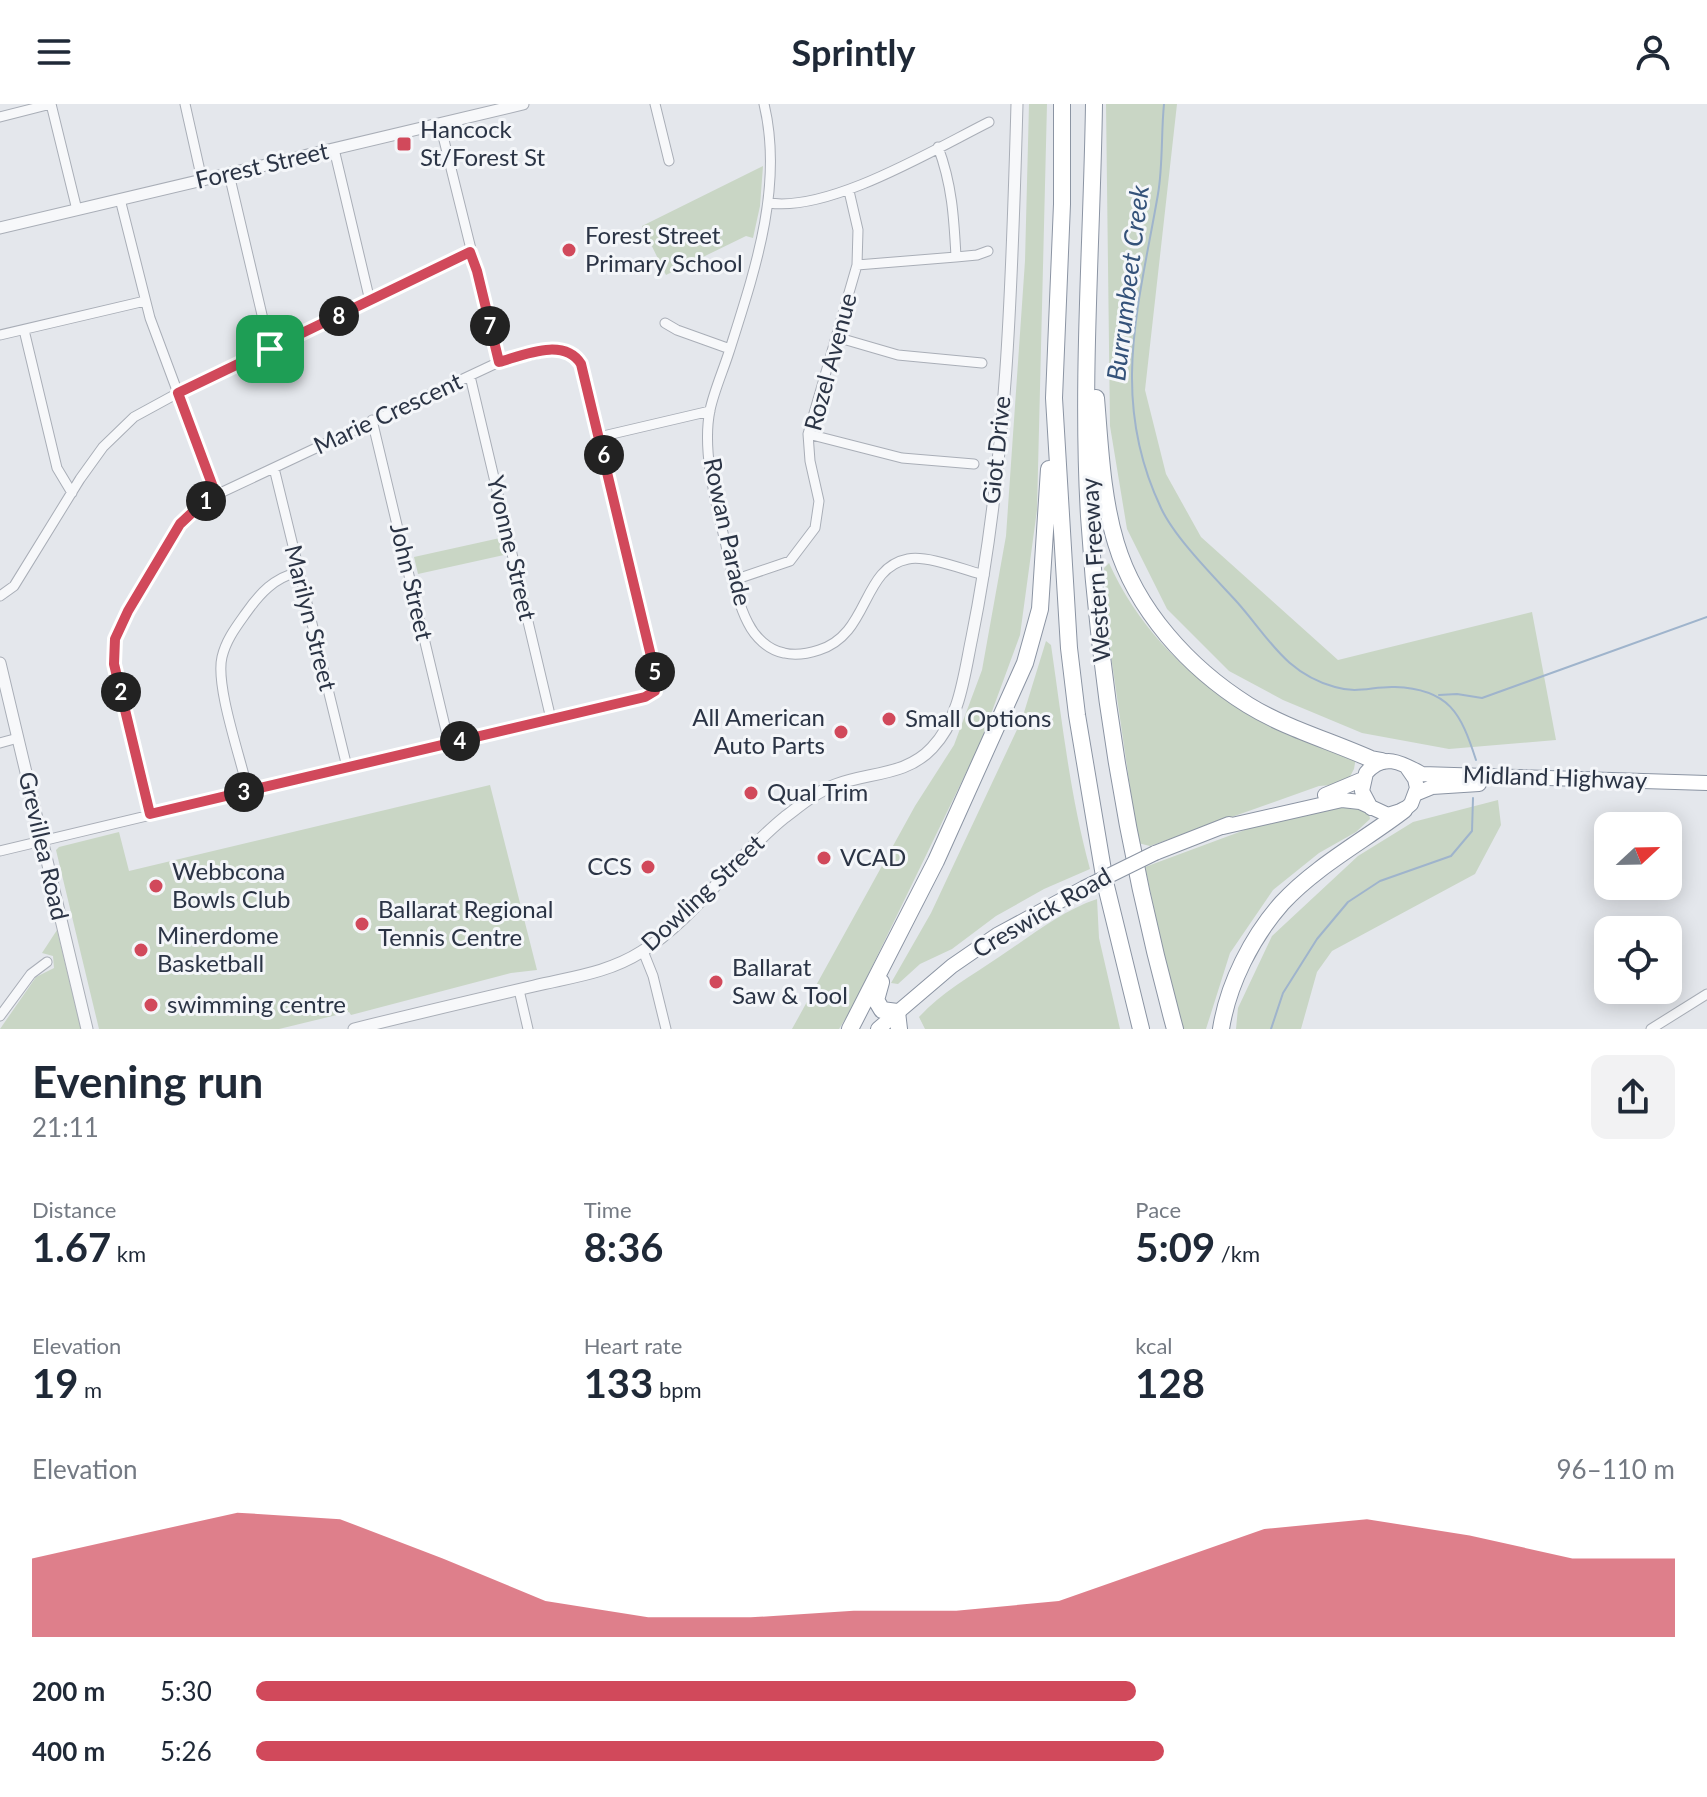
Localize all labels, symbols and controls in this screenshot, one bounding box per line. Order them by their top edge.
icon: menu [32,30,76,74]
text: Sprintly [792,30,915,74]
icon: person [1631,30,1675,74]
place label: Hancock St/Forest St [420,114,546,171]
street label: Forest Street [192,135,331,194]
marker: Hancock St/Forest St [395,135,413,153]
water label: Burrumbeet Creek [1099,183,1155,382]
place label: Forest Street Primary School [585,220,743,277]
marker: Forest Street Primary School [560,241,578,259]
street label: Rozel Avenue [797,290,862,434]
pin: 8 [319,296,359,336]
text: 8 [333,302,345,329]
pin: 7 [470,306,510,346]
text: 7 [484,312,496,339]
pin [236,315,304,383]
icon: arrive [248,327,292,371]
street label: Marie Crescent [309,365,466,460]
street label: Giot Drive [975,394,1016,505]
pin: 6 [584,435,624,475]
text: 6 [598,441,610,468]
street label: Rowan Parade [699,455,758,608]
street label: Yvonne Street [482,472,543,623]
street label: Western Freeway [1074,476,1115,663]
pin: 1 [186,481,226,521]
text: 1 [200,487,212,514]
street label: John Street [385,520,440,643]
street label: Marilyn Street [279,542,344,694]
pin: 5 [635,652,675,692]
text: 5 [649,658,661,685]
pin: 2 [101,672,141,712]
text: 2 [115,678,127,705]
place label: All American Auto Parts [692,702,825,759]
place label: Small Options [905,703,1051,732]
marker: Small Options [880,710,898,728]
pin: 4 [440,721,480,761]
marker: All American Auto Parts [832,723,850,741]
text: 4 [454,727,466,754]
street label: Midland Highway [1462,759,1648,794]
street label: Grevillea Road [13,769,76,923]
pin: 3 [224,772,264,812]
place label: Qual Trim [767,777,868,806]
text: 3 [238,778,250,805]
marker: Qual Trim [742,784,760,802]
north arrow [1594,812,1682,900]
map controls [1594,812,1682,1004]
street label: Dowling Street [635,827,770,956]
place label: VCAD [840,842,906,871]
marker: VCAD [815,849,833,867]
place label: CCS [587,851,632,880]
place label: Webbcona Bowls Club [172,856,290,913]
marker: CCS [639,858,657,876]
street label: Creswick Road [967,860,1116,963]
marker: Webbcona Bowls Club [147,877,165,895]
place label: Ballarat Regional Tennis Centre [378,894,553,951]
marker: Ballarat Regional Tennis Centre [353,915,371,933]
button: locate [1594,916,1682,1004]
place label: Minerdome Basketball [157,920,279,977]
marker: Minerdome Basketball [132,941,150,959]
place label: Ballarat Saw & Tool [732,952,848,1009]
marker: Ballarat Saw & Tool [707,973,725,991]
place label: swimming centre [167,989,346,1018]
marker: swimming centre [142,996,160,1014]
text: Evening run [32,1055,263,1107]
button: share [1591,1055,1675,1139]
text: 21:11 [32,1111,99,1143]
text: Distance [32,1196,116,1223]
text: Time [584,1196,632,1223]
text: Pace [1135,1196,1181,1223]
text: 1.67 [32,1223,111,1271]
text: 8:36 [584,1223,664,1271]
text: 5:09 [1135,1223,1215,1271]
text: km [111,1240,146,1267]
text: /km [1215,1240,1260,1267]
text: Elevation [32,1332,121,1359]
text: Heart rate [584,1332,682,1359]
text: kcal [1135,1332,1173,1359]
text: 19 [32,1359,78,1407]
text: 133 [584,1359,653,1407]
text: 128 [1135,1359,1205,1407]
text: m [78,1376,102,1403]
text: bpm [653,1376,702,1403]
text: Elevation [32,1453,138,1485]
text: 96–110 m [1556,1453,1675,1485]
text: 200 m [32,1675,105,1707]
text: 5:30 [160,1675,212,1707]
text: 400 m [32,1735,105,1767]
text: 5:26 [160,1735,212,1767]

